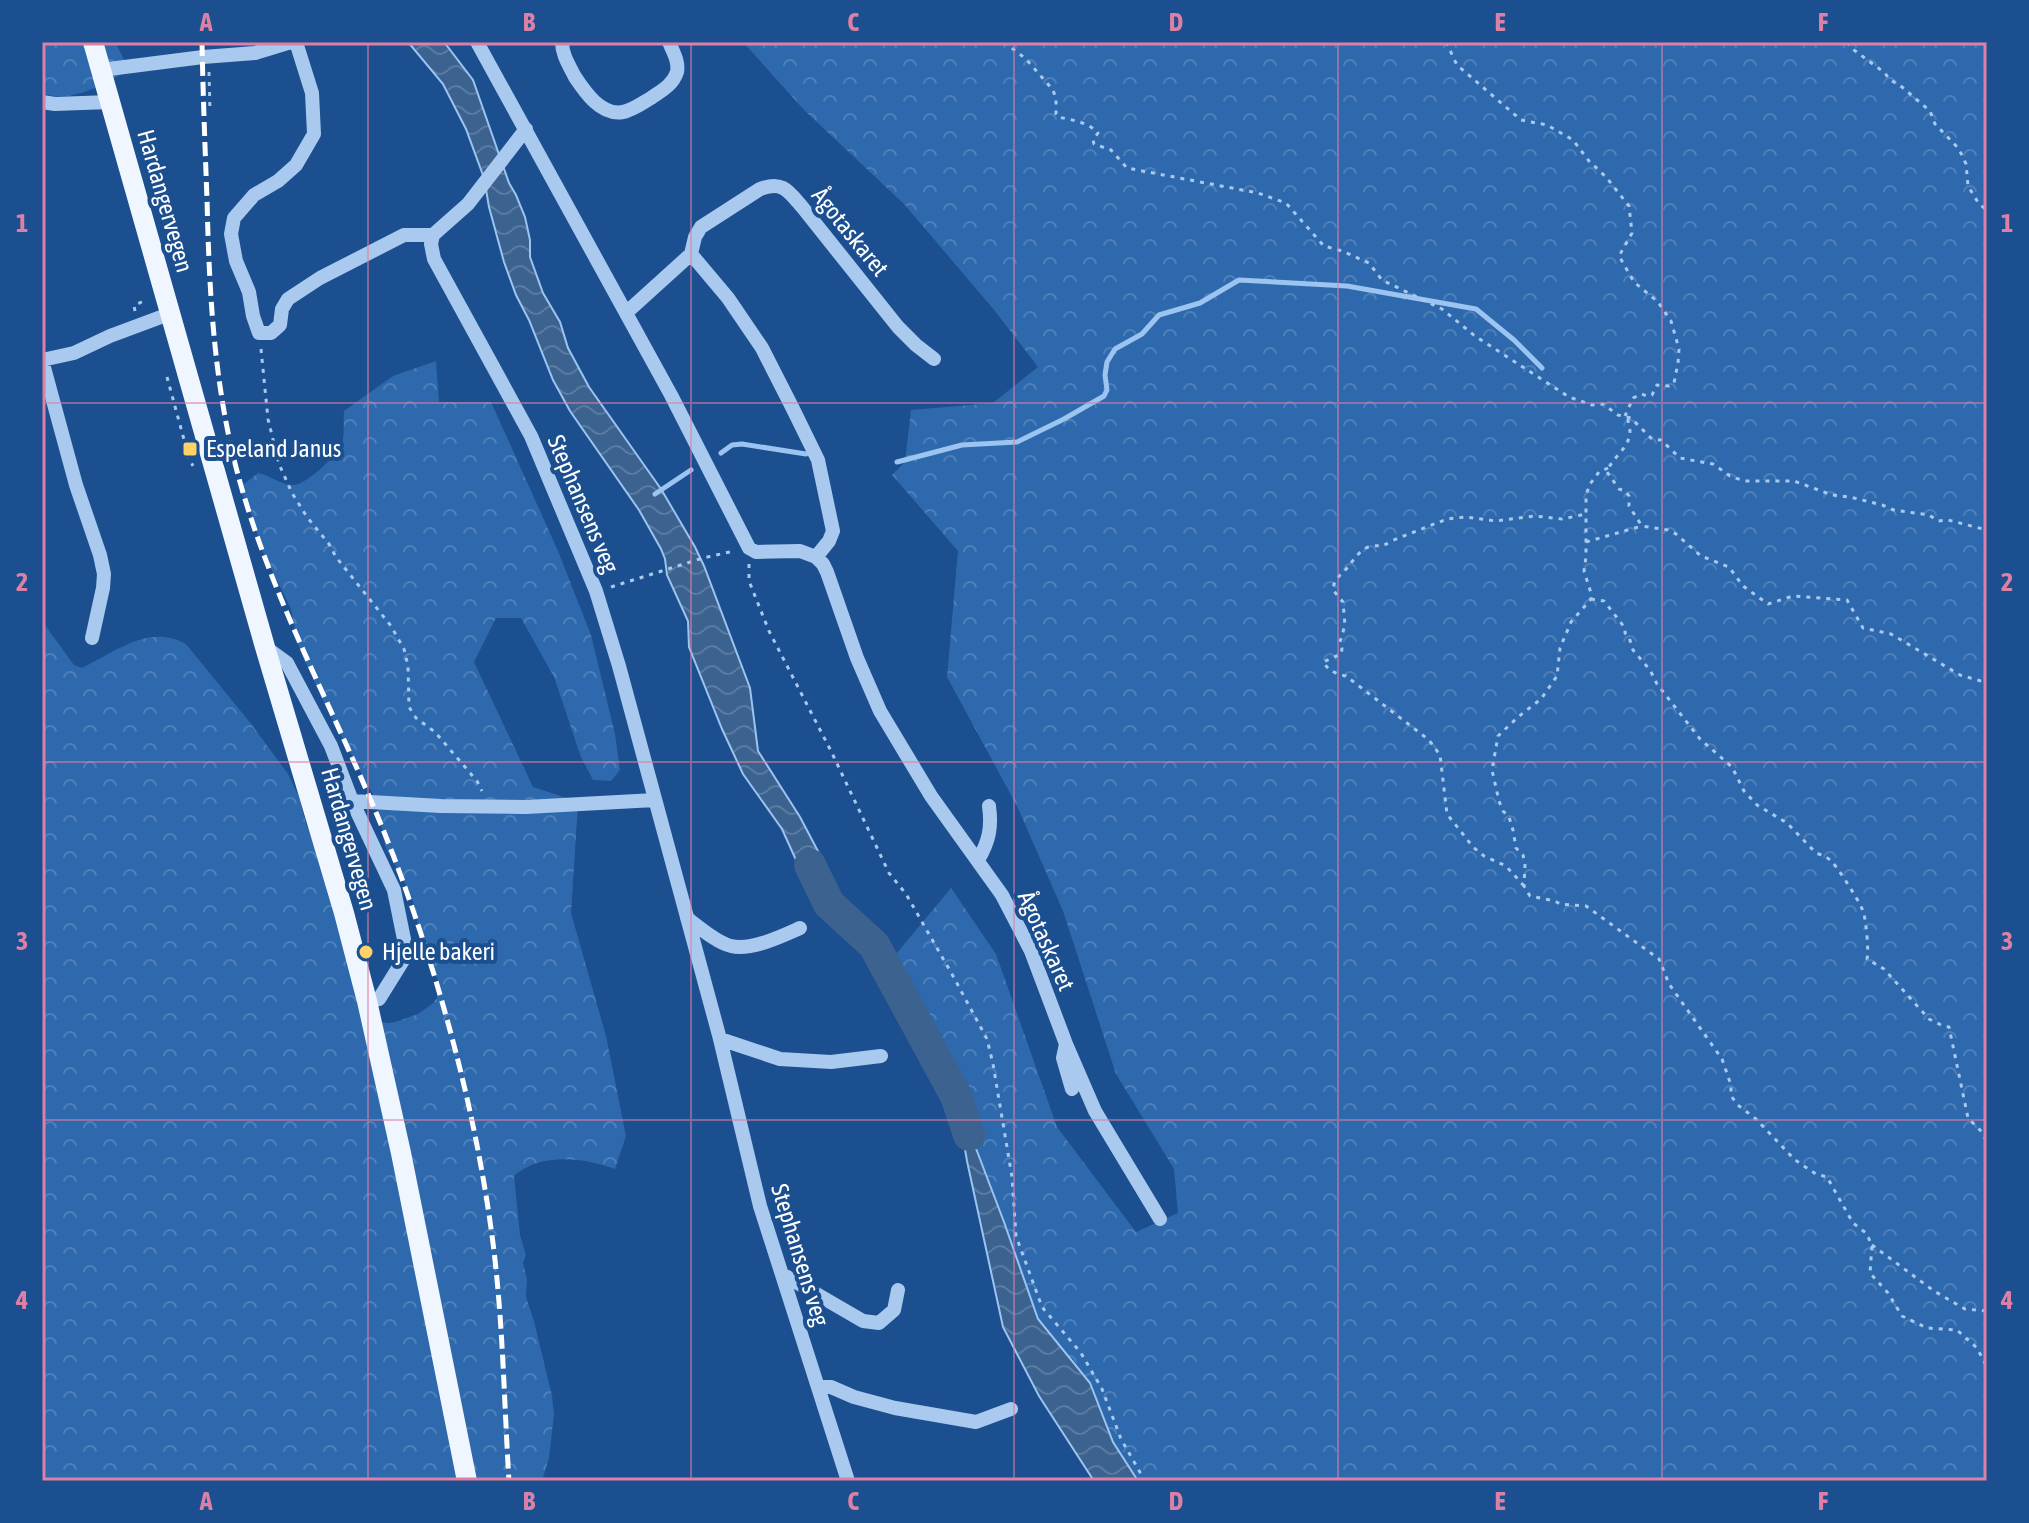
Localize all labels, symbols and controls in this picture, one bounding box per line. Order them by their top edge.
text: A [199,7,213,37]
text: B [523,7,536,37]
text: C [847,7,859,37]
text: D [1169,7,1183,37]
text: E [1494,7,1506,37]
text: F [1818,7,1829,37]
street label: Hardangervegen [132,126,199,275]
street label: Ågotaskaret [807,181,895,281]
text: 1 [16,208,28,238]
text: 1 [2001,208,2013,238]
street label: Stephansens veg [542,431,625,577]
place label: Espeland Janus [206,435,341,462]
marker: Espeland Janus [181,440,199,458]
text: 2 [16,567,28,597]
text: 2 [2001,567,2013,597]
street label: Hardangervegen [316,764,383,913]
street label: Ågotaskaret [1013,886,1081,995]
text: 3 [16,926,28,956]
text: 3 [2001,926,2013,956]
place label: Hjelle bakeri [382,938,495,965]
marker: Hjelle bakeri [357,943,375,961]
street label: Stephansens veg [766,1181,835,1330]
text: 4 [15,1285,28,1315]
text: 4 [2000,1285,2013,1315]
text: A [199,1486,213,1516]
text: B [523,1486,536,1516]
text: C [847,1486,859,1516]
text: D [1169,1486,1183,1516]
text: E [1494,1486,1506,1516]
text: F [1818,1486,1829,1516]

